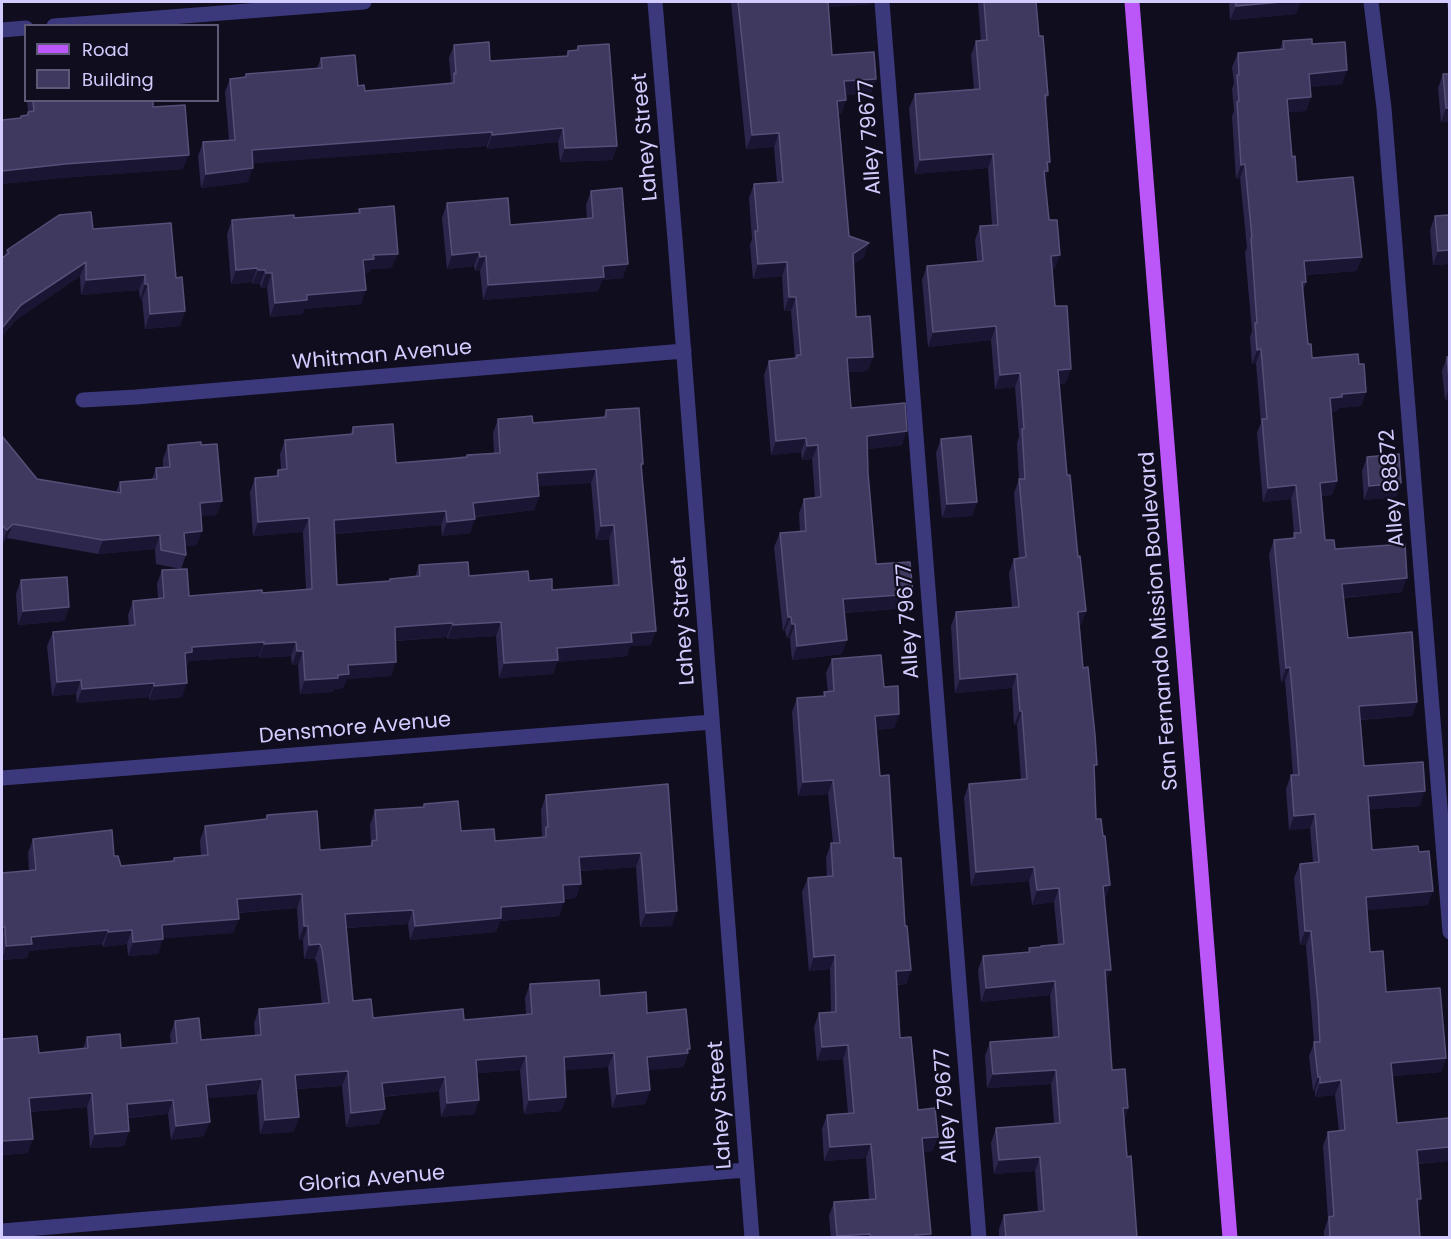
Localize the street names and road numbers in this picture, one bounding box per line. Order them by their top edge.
street label: Lahey Street [628,72,664,202]
street label: Alley 79677 [854,78,888,196]
street label: Whitman Avenue [291,336,473,376]
street label: Alley 88872 [1375,428,1411,548]
street label: San Fernando Mission Boulevard [1136,450,1184,792]
street label: Lahey Street [667,556,701,686]
street label: Alley 79677 [892,562,926,680]
street label: Densmore Avenue [258,708,452,750]
street label: Lahey Street [704,1040,738,1170]
street label: Alley 79677 [930,1047,964,1165]
street label: Gloria Avenue [298,1161,446,1199]

